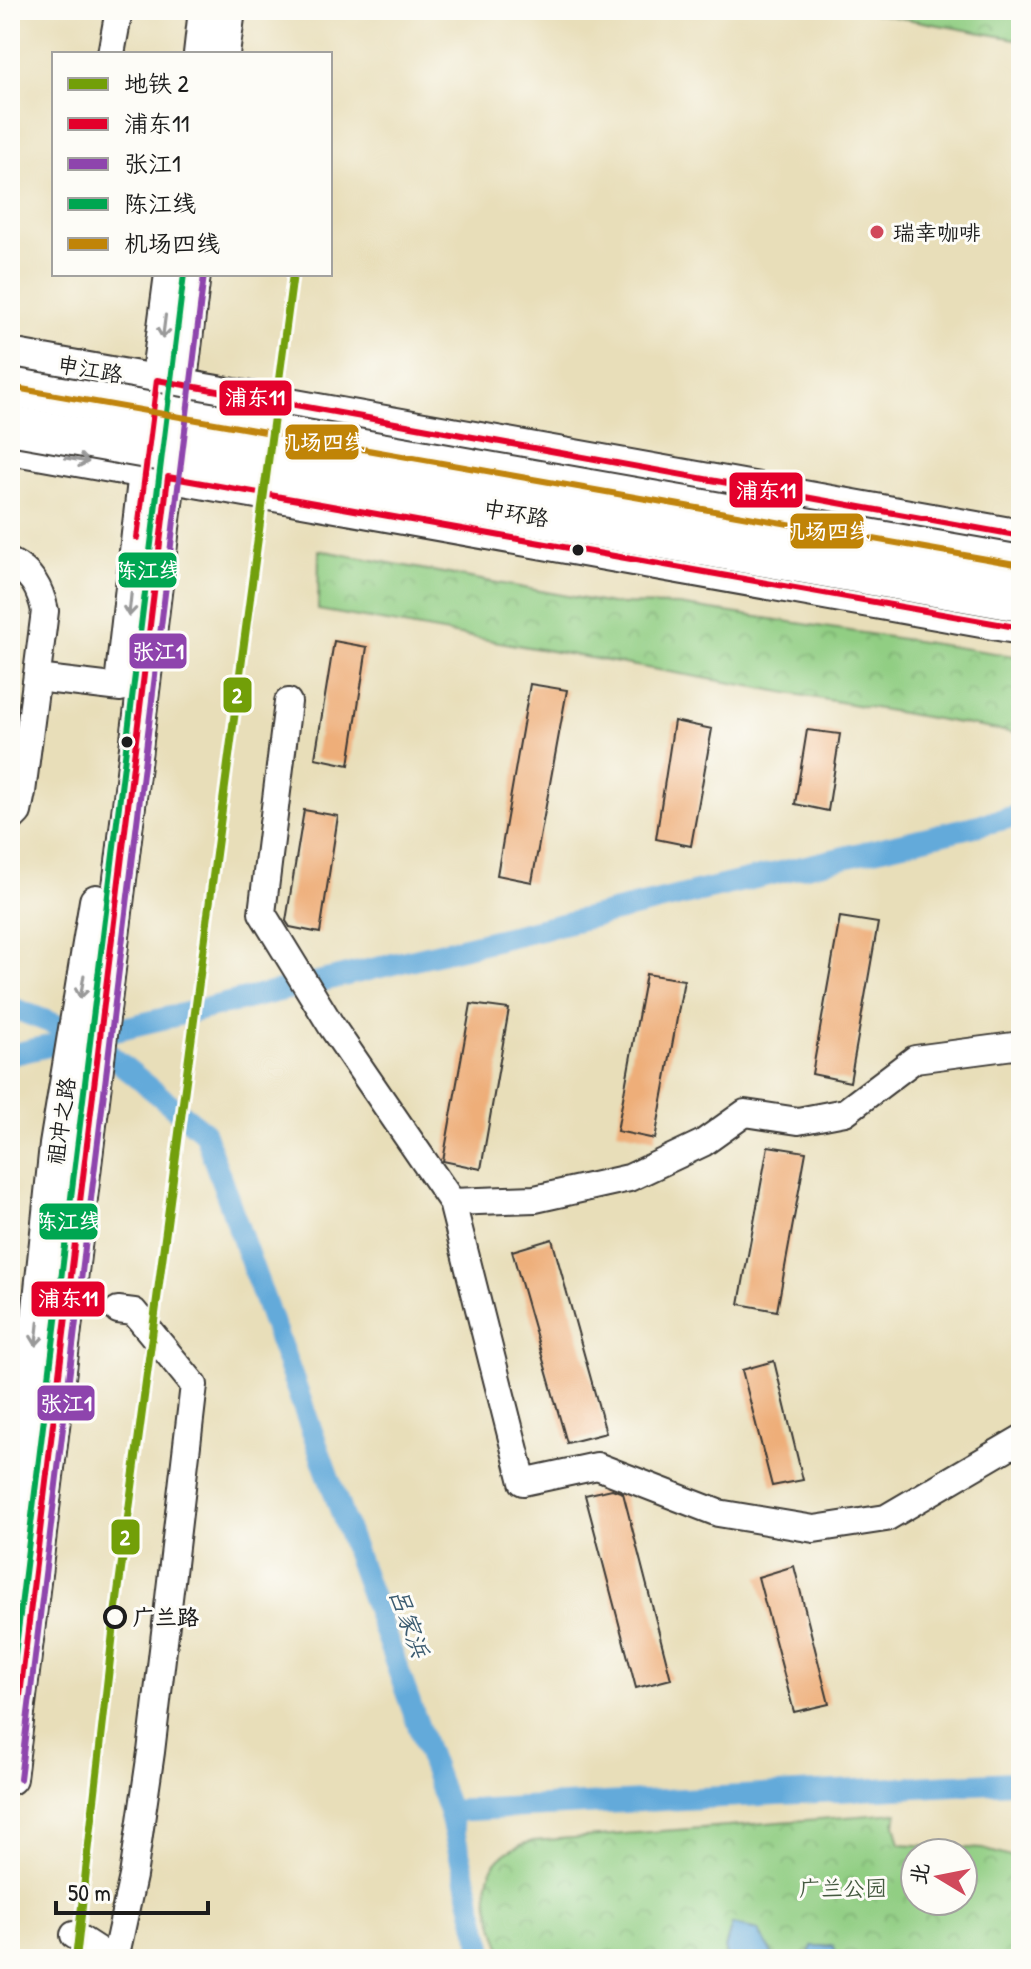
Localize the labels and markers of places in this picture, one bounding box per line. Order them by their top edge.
place label: 瑞幸咖啡 [893,217,981,247]
marker: 瑞幸咖啡 [868,223,886,241]
unlabelled marker [570,542,586,558]
unlabelled marker [119,734,135,750]
place label: 广兰路 [133,1602,199,1632]
marker: 广兰路 [104,1606,126,1628]

